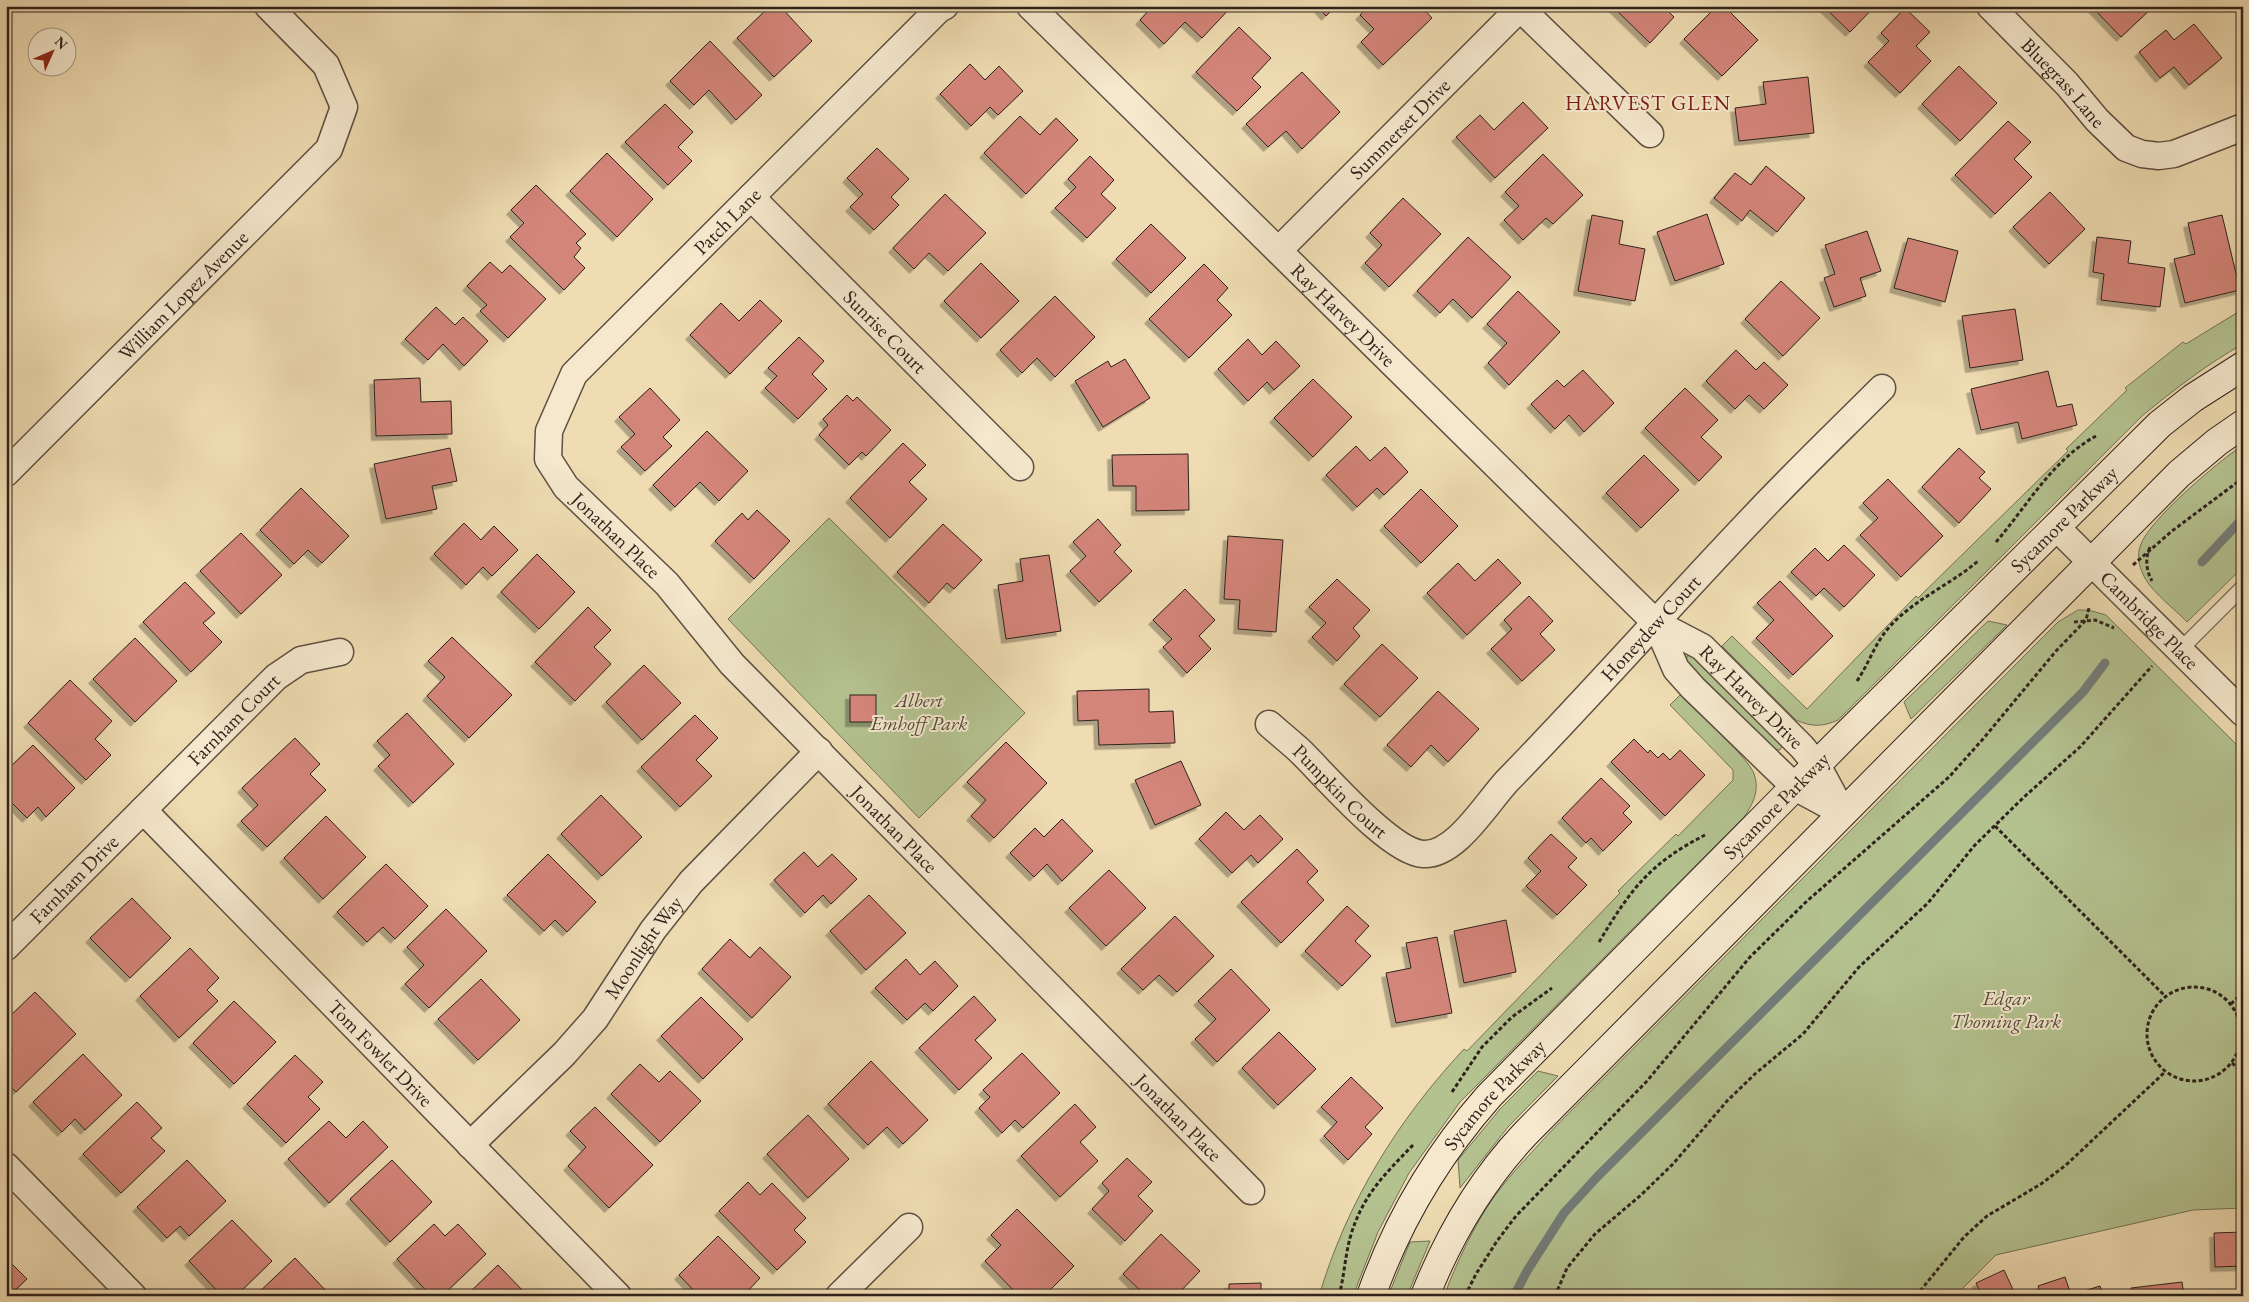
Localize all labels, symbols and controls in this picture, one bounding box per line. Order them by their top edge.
north arrow [28,28,78,78]
text: N [51,32,72,54]
street label: Bluegrass Lane [2015,32,2111,134]
street label: Summerset Drive [1344,72,1456,185]
district label: HARVEST GLEN [1565,89,1731,116]
street label: Patch Lane [688,182,766,260]
street label: William Lopez Avenue [113,224,254,366]
street label: Ray Harvey Drive [1285,257,1402,372]
street label: Sunrise Court [838,284,933,380]
street label: Sycamore Parkway [2004,460,2123,578]
street label: Jonathan Place [565,485,666,584]
street label: Cambridge Place [2094,565,2205,675]
street label: Honeydew Court [1595,569,1707,687]
street label: Ray Harvey Drive [1694,639,1809,754]
street label: Farnham Court [182,667,286,771]
park label: Albert Emhoff Park [869,687,968,736]
street label: Pumpkin Court [1287,738,1394,845]
street label: Sycamore Parkway [1717,746,1835,865]
street label: Jonathan Place [844,778,944,879]
street label: Farnham Drive [24,829,124,929]
street label: Moonlight Way [599,890,688,1004]
park label: Edgar Thoming Park [1951,985,2061,1034]
street label: Tom Fowler Drive [322,994,439,1112]
street label: Sycamore Parkway [1437,1033,1551,1156]
street label: Jonathan Place [1128,1066,1228,1167]

